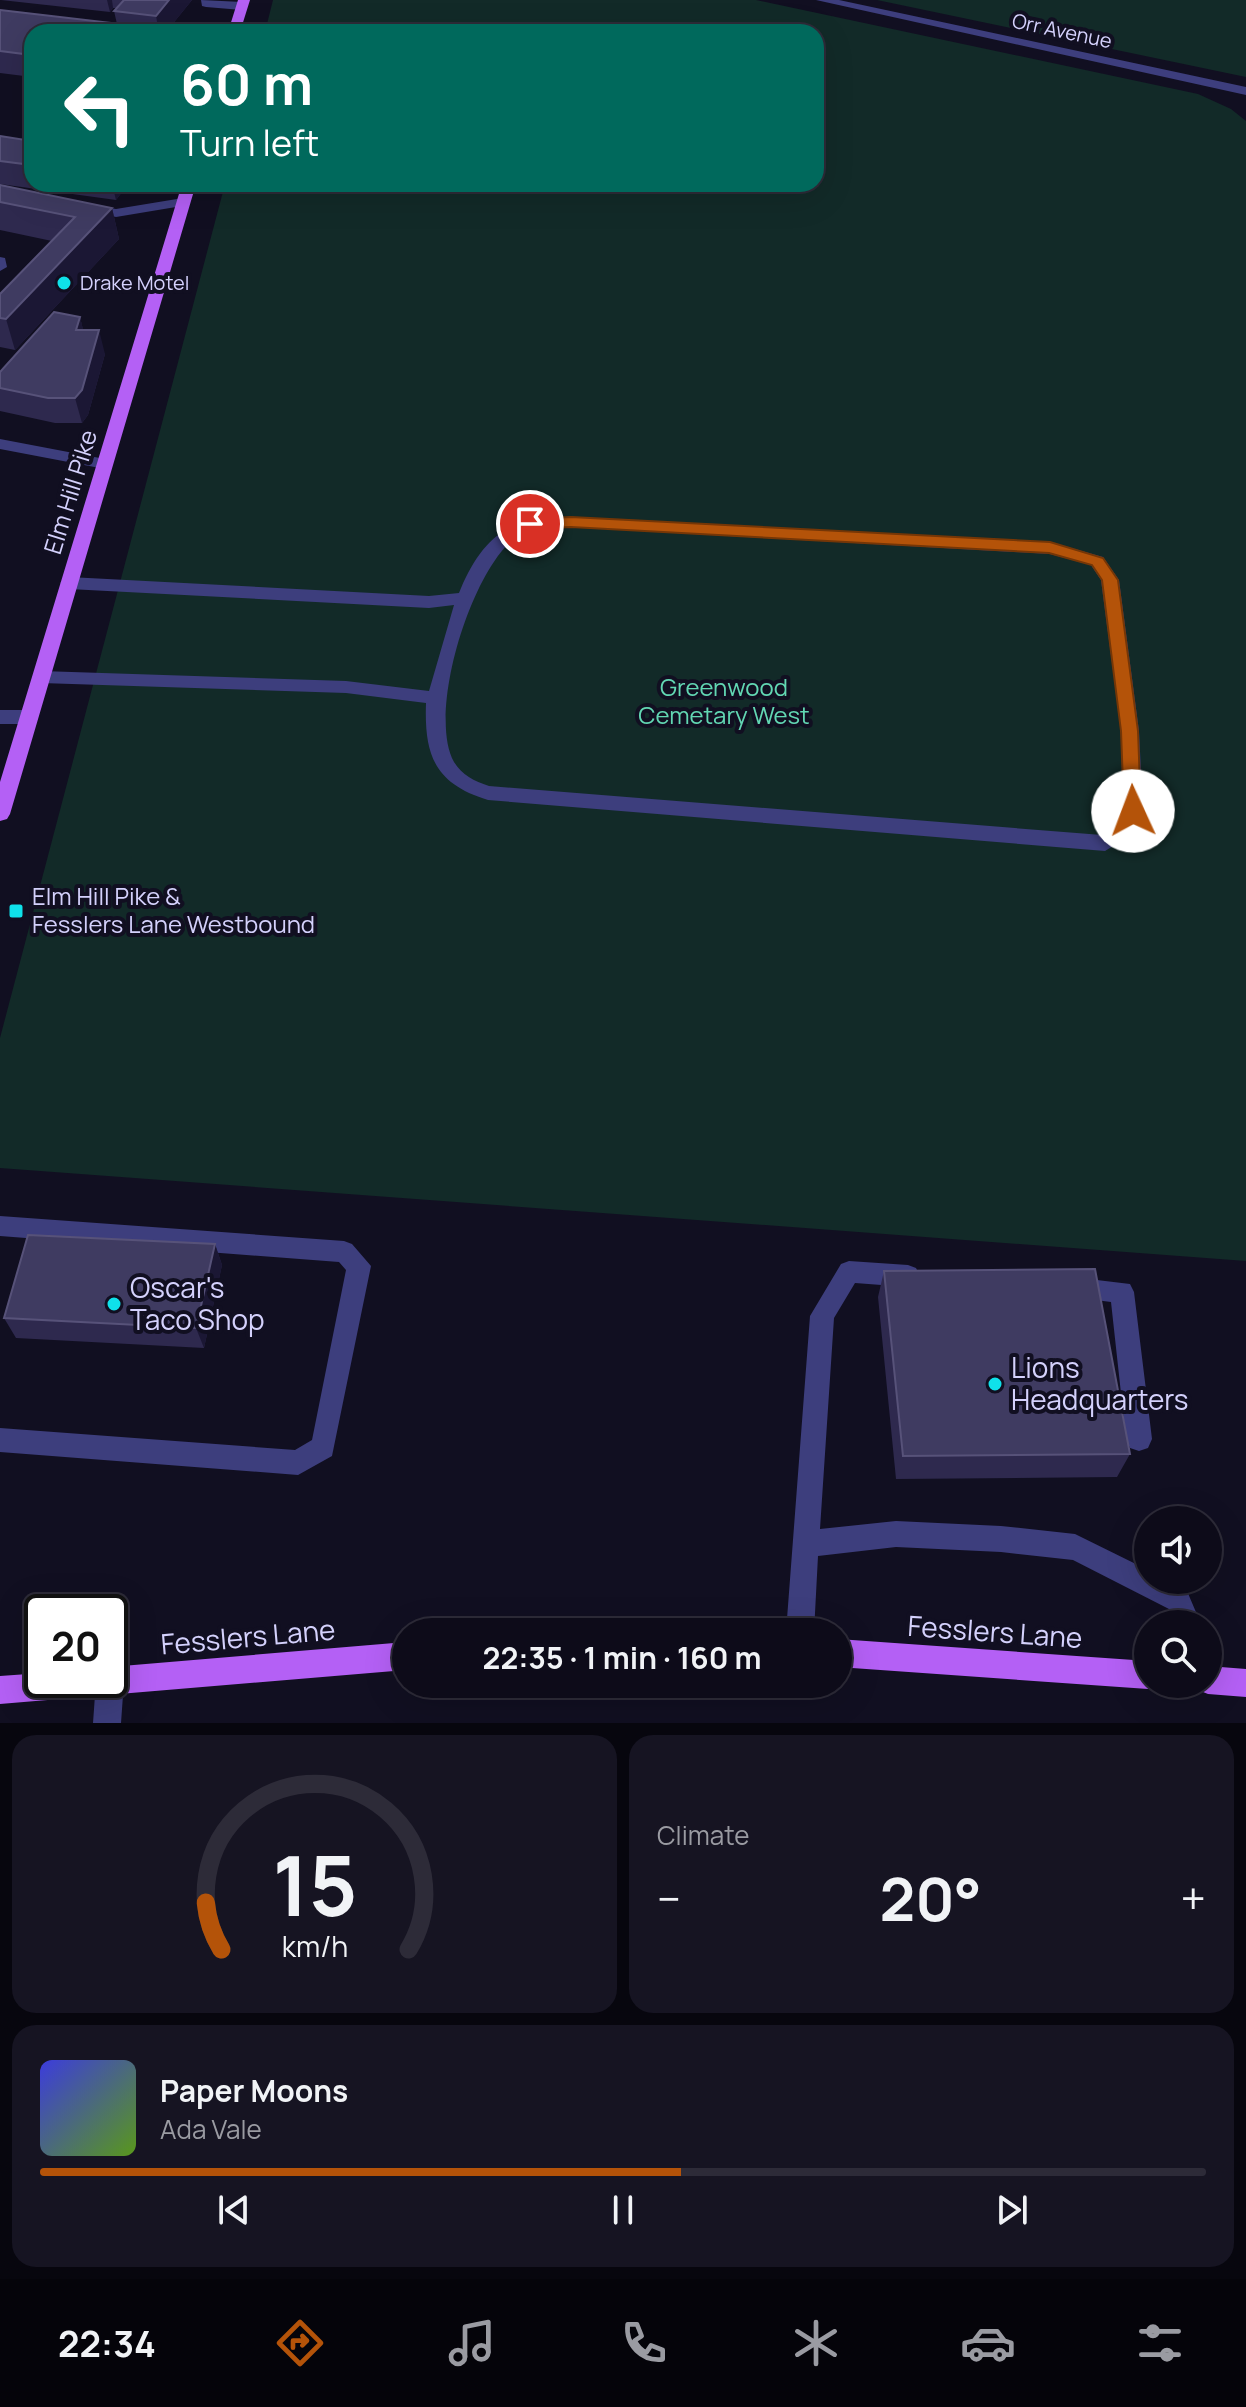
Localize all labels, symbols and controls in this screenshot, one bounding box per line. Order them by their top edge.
street label: Orr Avenue [1010,7,1114,54]
text: 60 m [180,45,313,122]
icon: left [48,56,152,160]
text: Turn left [180,118,319,167]
place label: Drake Motel [80,269,189,296]
marker: Drake Motel [55,274,73,292]
street label: Elm Hill Pike [35,425,104,558]
pin [496,490,564,558]
icon: arrive [508,502,552,546]
park label: Greenwood Cemetary West [638,670,810,731]
position arrow [1091,769,1175,853]
place label: Elm Hill Pike & Fesslers Lane Westbound [32,879,315,940]
marker: Elm Hill Pike & Fesslers Lane Westbound [7,902,25,920]
place label: Oscar's Taco Shop [130,1268,265,1338]
marker: Oscar's Taco Shop [105,1295,123,1313]
place label: Lions Headquarters [1011,1348,1189,1418]
marker: Lions Headquarters [986,1375,1004,1393]
map controls [1134,1506,1222,1698]
button: sound [1134,1506,1222,1594]
speed limit sign: 20 [24,1594,128,1698]
street label: Fesslers Lane [906,1606,1084,1656]
street label: Fesslers Lane [159,1609,337,1663]
button: search [1134,1610,1222,1698]
text: 22:35 · 1 min · 160 m [483,1637,761,1678]
text: Climate [657,1817,749,1853]
text: 15 [272,1827,357,1941]
text: 20° [880,1857,982,1939]
text: − [657,1868,681,1928]
text: + [1181,1868,1206,1928]
text: km/h [281,1927,348,1966]
text: Paper Moons [160,2070,348,2111]
text: Ada Vale [160,2111,262,2147]
icon: previous [212,2188,256,2232]
icon: pause [601,2188,645,2232]
icon: next [990,2188,1034,2232]
icon: directions [272,2315,328,2371]
icon: music [444,2315,500,2371]
icon: phone [616,2315,672,2371]
icon: climate [788,2315,844,2371]
icon: car [960,2315,1016,2371]
icon: filters [1132,2315,1188,2371]
text: 22:34 [58,2319,156,2368]

